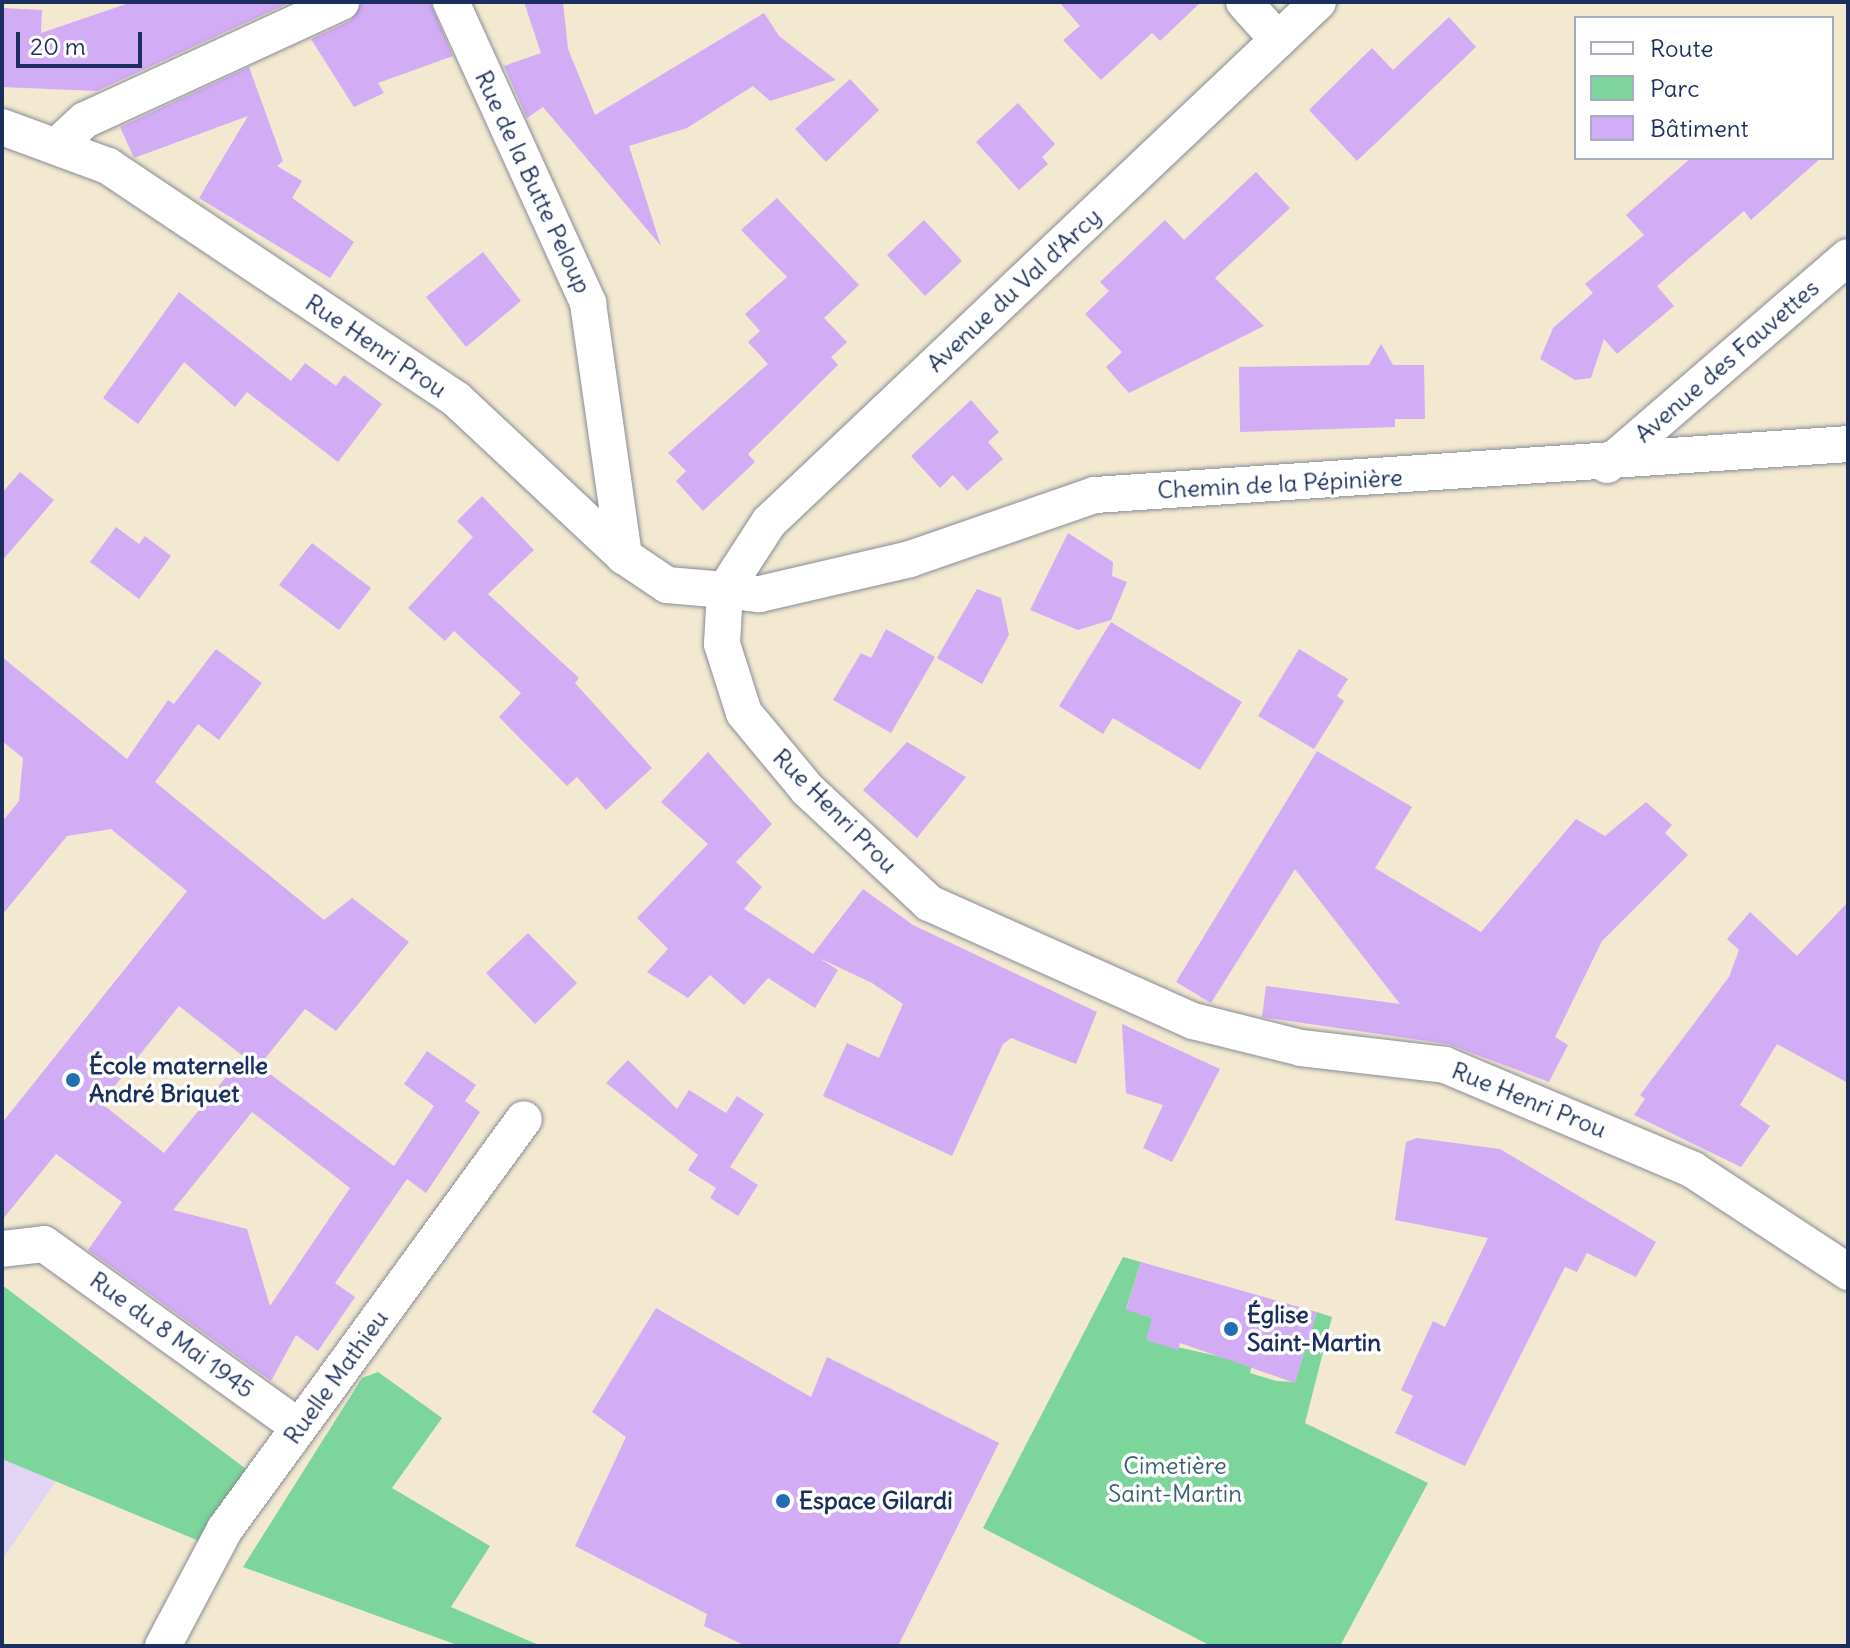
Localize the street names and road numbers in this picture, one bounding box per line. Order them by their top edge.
street label: Rue de la Butte Peloup [469,66,597,298]
street label: Avenue du Val d'Arcy [921,202,1107,378]
street label: Avenue des Fauvettes [1629,273,1825,449]
street label: Rue Henri Prou [300,288,452,404]
street label: Chemin de la Pépinière [1157,463,1403,505]
street label: Rue Henri Prou [767,743,903,879]
street label: Rue Henri Prou [1448,1056,1610,1144]
street label: Rue du 8 Mai 1945 [84,1266,260,1404]
street label: Ruelle Mathieu [278,1304,394,1450]

